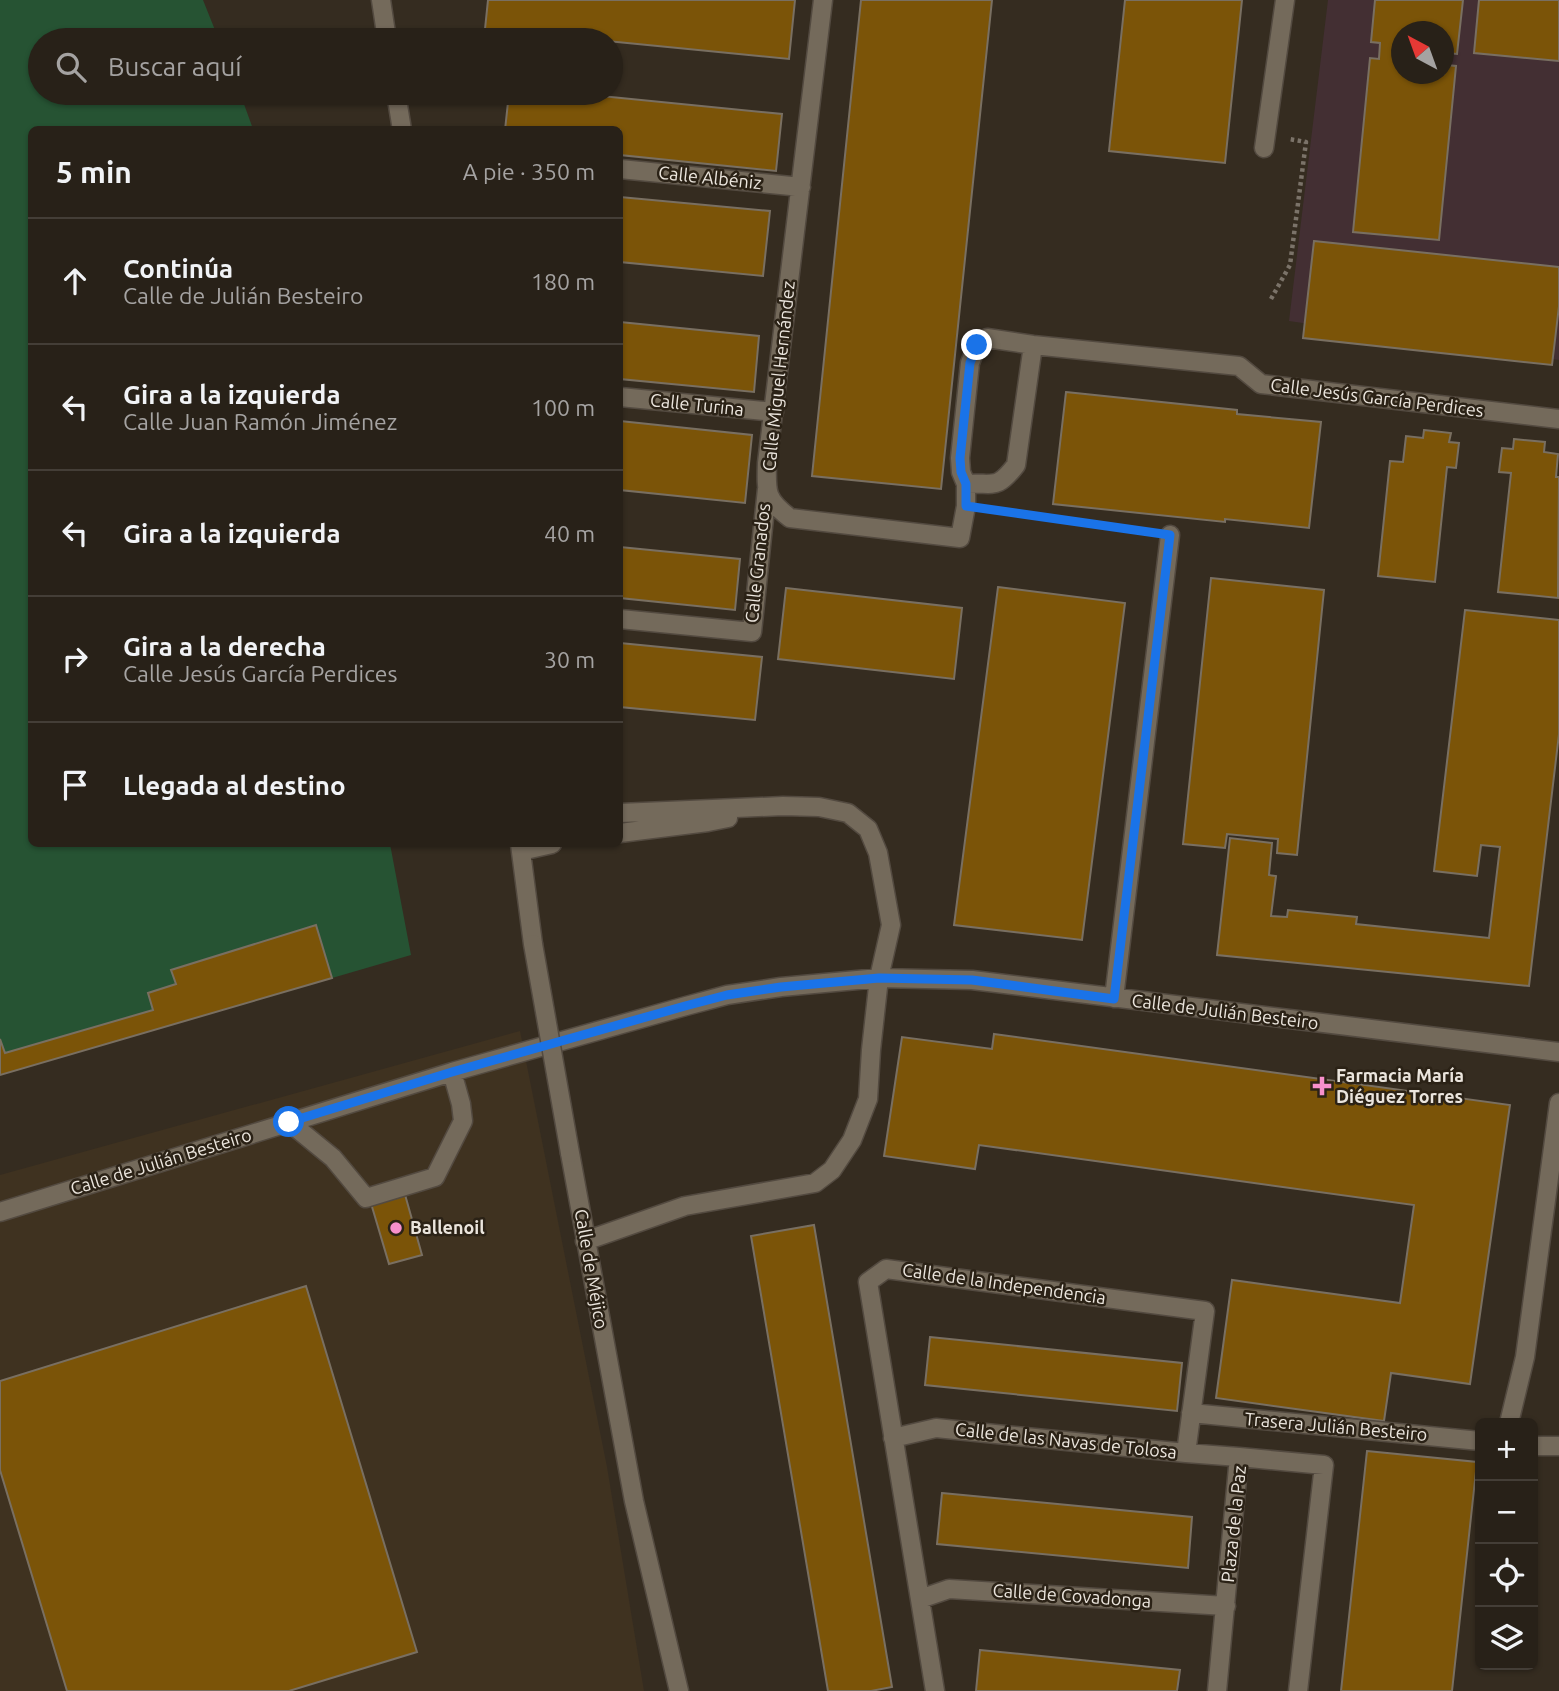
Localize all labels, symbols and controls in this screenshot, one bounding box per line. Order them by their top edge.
north arrow [1391,21,1454,84]
search box [28,28,623,105]
icon: search [52,48,90,86]
text: Buscar aquí [108,52,242,81]
text: 5 min [56,155,132,189]
text: A pie · 350 m [463,159,595,184]
street label: Calle Albéniz [658,162,763,192]
text: Continúa [123,254,233,283]
icon: ahead [56,262,94,300]
text: 180 m [531,269,595,294]
street label: Calle Miguel Hernández [758,280,798,472]
text: Calle de Julián Besteiro [123,283,363,308]
route end [961,329,992,360]
street label: Calle Jesús García Perdices [1269,374,1485,420]
text: Gira a la izquierda [123,380,341,409]
icon: left [56,388,94,426]
street label: Calle Turina [649,389,745,419]
text: 100 m [531,395,595,420]
text: Calle Juan Ramón Jiménez [123,409,397,434]
street label: Calle Granados [741,502,773,624]
icon: left [56,514,94,552]
text: Gira a la izquierda [123,519,341,548]
text: 40 m [544,521,595,546]
text: Gira a la derecha [123,632,326,661]
icon: right [56,640,94,678]
text: 30 m [544,647,595,672]
text: Calle Jesús García Perdices [123,661,398,686]
icon: arrive [56,766,94,804]
text: Llegada al destino [123,771,346,800]
street label: Calle de Julián Besteiro [1131,990,1320,1032]
place label: Farmacia María Diéguez Torres [1336,1065,1464,1106]
marker: Farmacia María Diéguez Torres [1314,1078,1330,1094]
route start [273,1106,304,1137]
street label: Calle de Julián Besteiro [68,1124,254,1198]
street label: Calle de Méjico [572,1207,612,1330]
place label: Ballenoil [410,1217,485,1237]
marker: Ballenoil [388,1220,404,1236]
street label: Calle de la Independencia [901,1259,1107,1307]
street label: Trasera Julián Besteiro [1244,1408,1428,1444]
street label: Calle de las Navas de Tolosa [954,1418,1178,1462]
map controls [1475,1418,1538,1670]
button: + [1475,1418,1538,1481]
street label: Plaza de la Paz [1217,1465,1249,1583]
button: − [1475,1481,1538,1544]
button: locate [1475,1544,1538,1607]
street label: Calle de Covadonga [992,1579,1152,1611]
button: layers [1475,1607,1538,1670]

